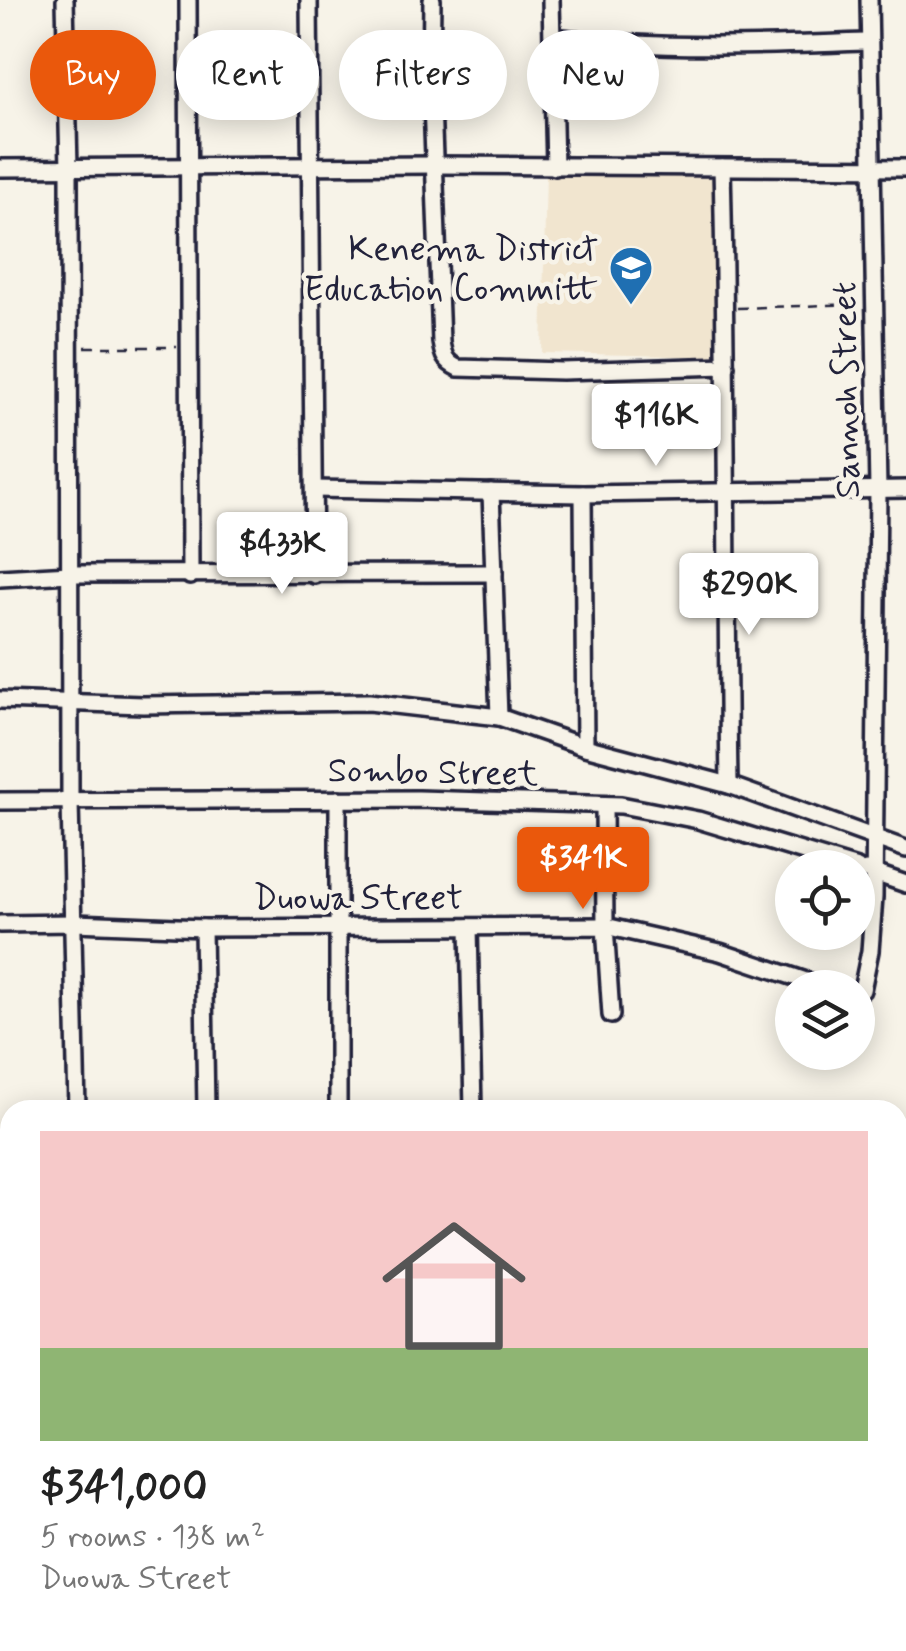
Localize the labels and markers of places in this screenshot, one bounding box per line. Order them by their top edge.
place label: Kenema District Education Committ [304,227,598,313]
school or university icon: Kenema District Education Committ [608,245,654,306]
pin: $116K [586,384,726,469]
pin: $433K [212,512,352,597]
pin: $290K [679,553,819,638]
pin: $341K [513,827,653,912]

